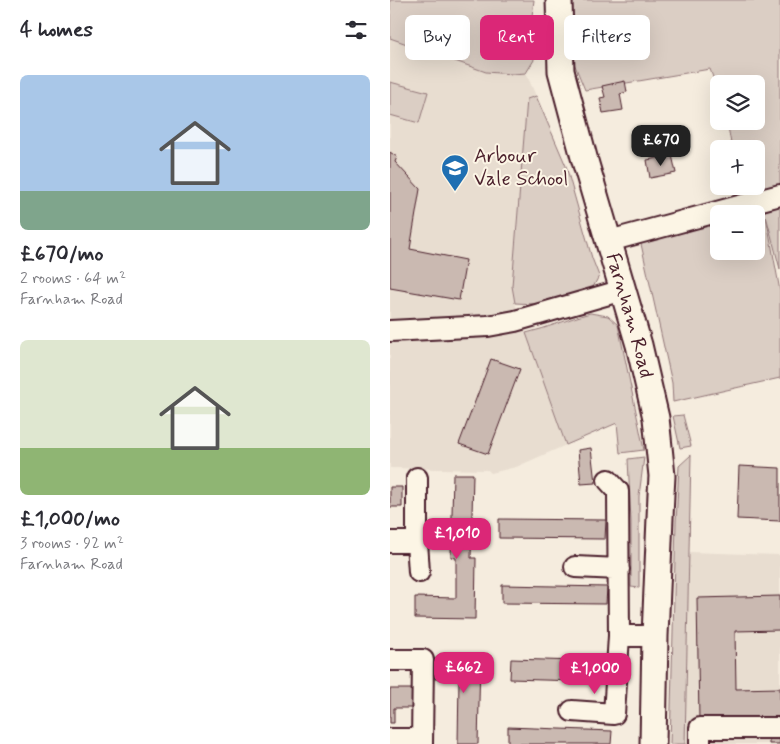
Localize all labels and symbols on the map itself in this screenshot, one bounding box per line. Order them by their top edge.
pin: £670 [631,124,691,167]
place label: Arbour Vale School [474,143,568,193]
school or university icon: Arbour Vale School [440,153,470,192]
street label: Farnham Road [599,250,660,381]
pin: £1,010 [416,518,498,560]
pin: £662 [434,652,494,694]
pin: £1,000 [554,652,636,695]

